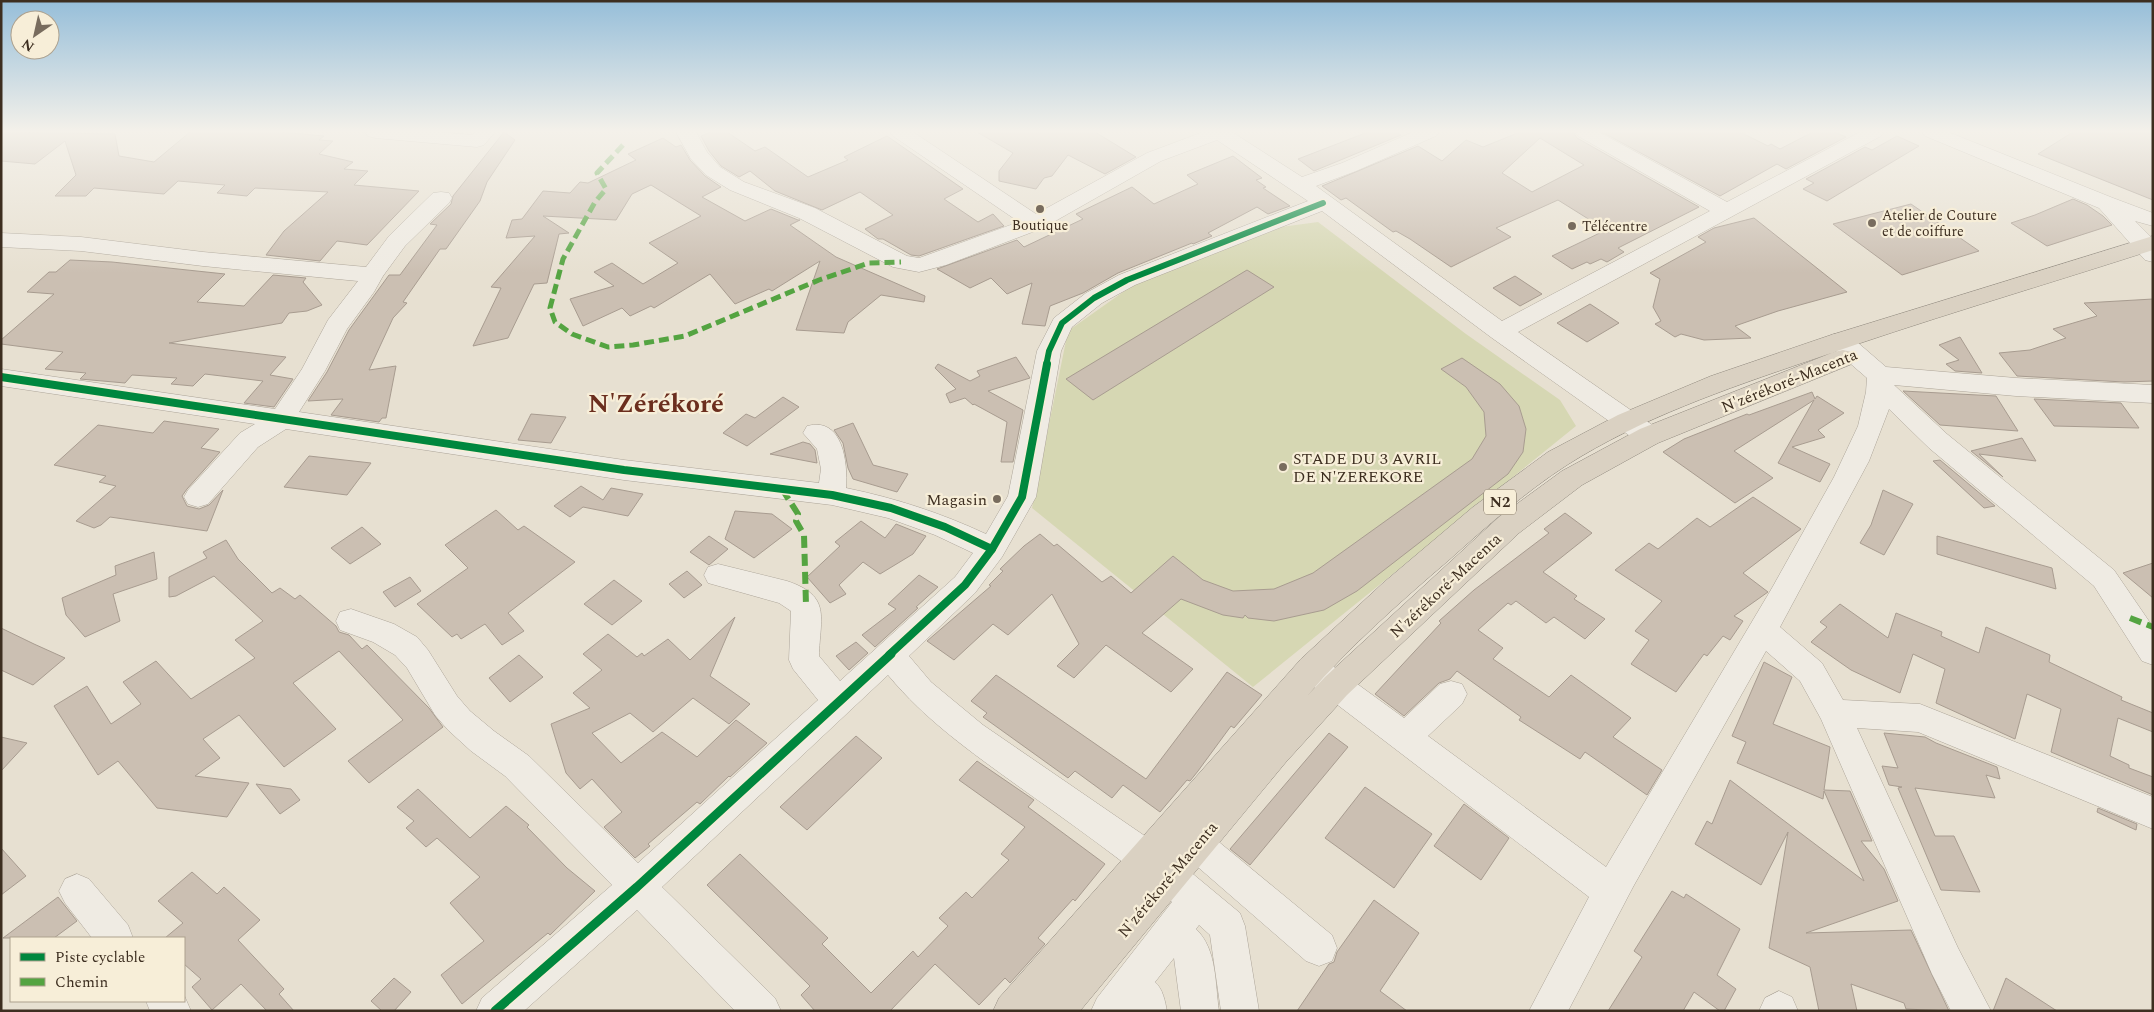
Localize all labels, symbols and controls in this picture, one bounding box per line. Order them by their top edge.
north arrow [10,10,60,60]
text: N [17,33,39,57]
marker: Boutique [1034,203,1046,215]
place label: Atelier de Couture et de coiffure [1882,205,1997,242]
place label: Boutique [1012,215,1068,236]
place label: Télécentre [1582,216,1648,237]
marker: Atelier de Couture et de coiffure [1866,217,1878,229]
marker: Télécentre [1566,220,1578,232]
street label: N'zérékoré-Macenta [1718,343,1861,419]
district label: N'Zérékoré [588,384,724,424]
place label: STADE DU 3 AVRIL DE N'ZEREKORE [1293,447,1441,489]
marker: STADE DU 3 AVRIL DE N'ZEREKORE [1277,461,1289,473]
place label: Magasin [926,488,987,512]
road number: N2 [1484,490,1516,514]
marker: Magasin [991,493,1003,505]
street label: N'zérékoré-Macenta [1384,527,1507,644]
street label: N'zérékoré-Macenta [1112,816,1224,943]
legend [10,937,185,1002]
text: Piste cyclable [55,946,145,969]
text: Chemin [55,971,108,994]

